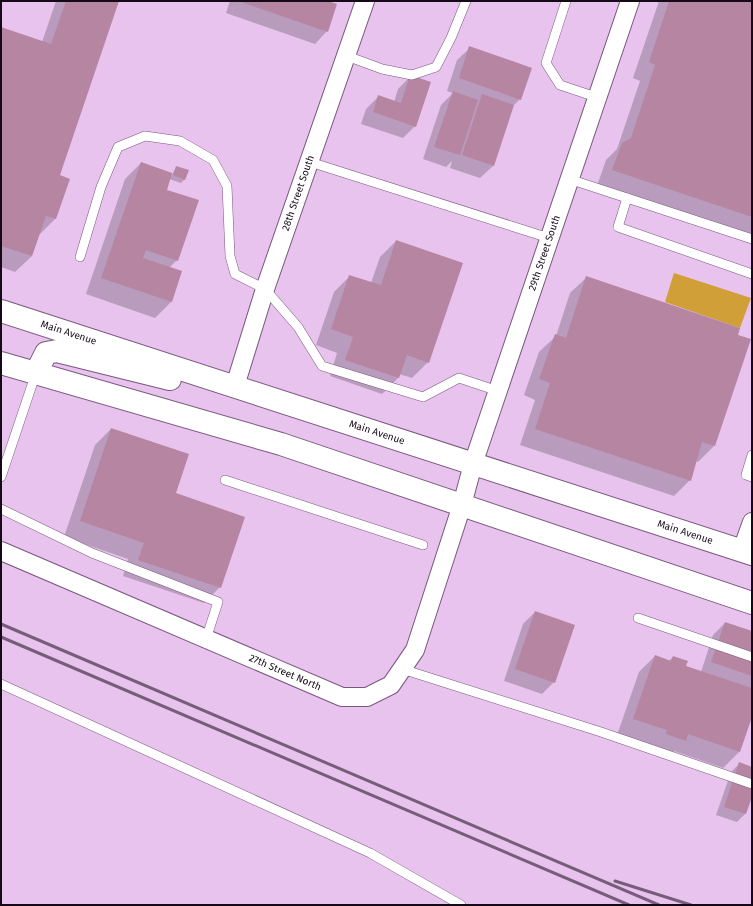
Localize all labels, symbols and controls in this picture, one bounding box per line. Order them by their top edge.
street label: 28th Street South [280,154,317,232]
street label: 29th Street South [526,214,563,292]
street label: Main Avenue [39,318,98,347]
street label: Main Avenue [347,418,406,447]
street label: Main Avenue [656,518,714,547]
street label: 27th Street North [247,652,323,693]

